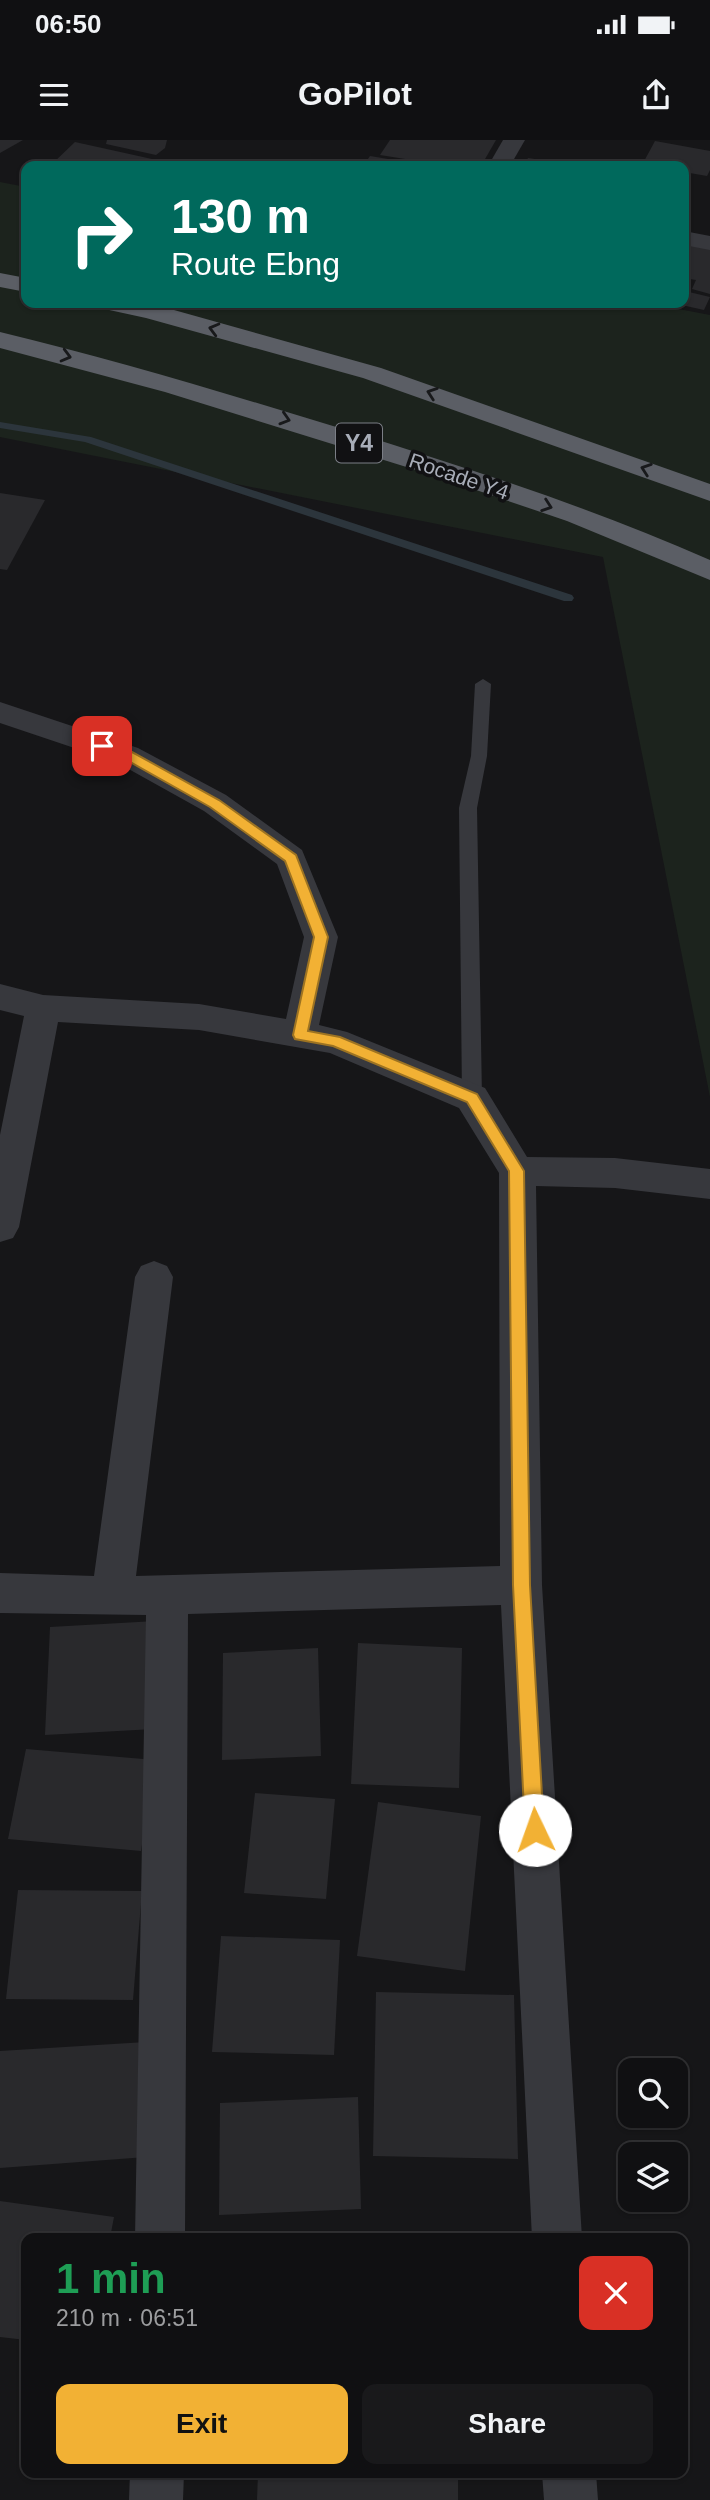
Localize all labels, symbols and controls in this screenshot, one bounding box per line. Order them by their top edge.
text: 06:50 [35,9,102,39]
icon: menu [35,76,73,114]
text: GoPilot [298,76,412,112]
icon: share [637,76,675,114]
icon: right [56,189,147,280]
text: 130 m [171,189,310,243]
text: Route Ebng [171,246,340,282]
one-way arrow [208,323,220,337]
one-way arrow [60,347,72,362]
one-way arrow [426,388,438,402]
one-way arrow [278,411,290,426]
road number: Y4 [336,424,382,462]
street label: Rocade Y4 [406,448,512,504]
one-way arrow [641,463,653,477]
one-way arrow [541,498,553,512]
pin [72,716,132,776]
icon: arrive [83,727,121,765]
position arrow [498,1793,572,1867]
map controls [618,2058,688,2212]
button: search [618,2058,688,2128]
button: layers [618,2142,688,2212]
text: 1 min [56,2255,166,2302]
button: close [579,2256,653,2330]
text: 210 m · 06:51 [56,2305,198,2331]
button: Exit [56,2384,348,2464]
button: Share [362,2384,653,2464]

